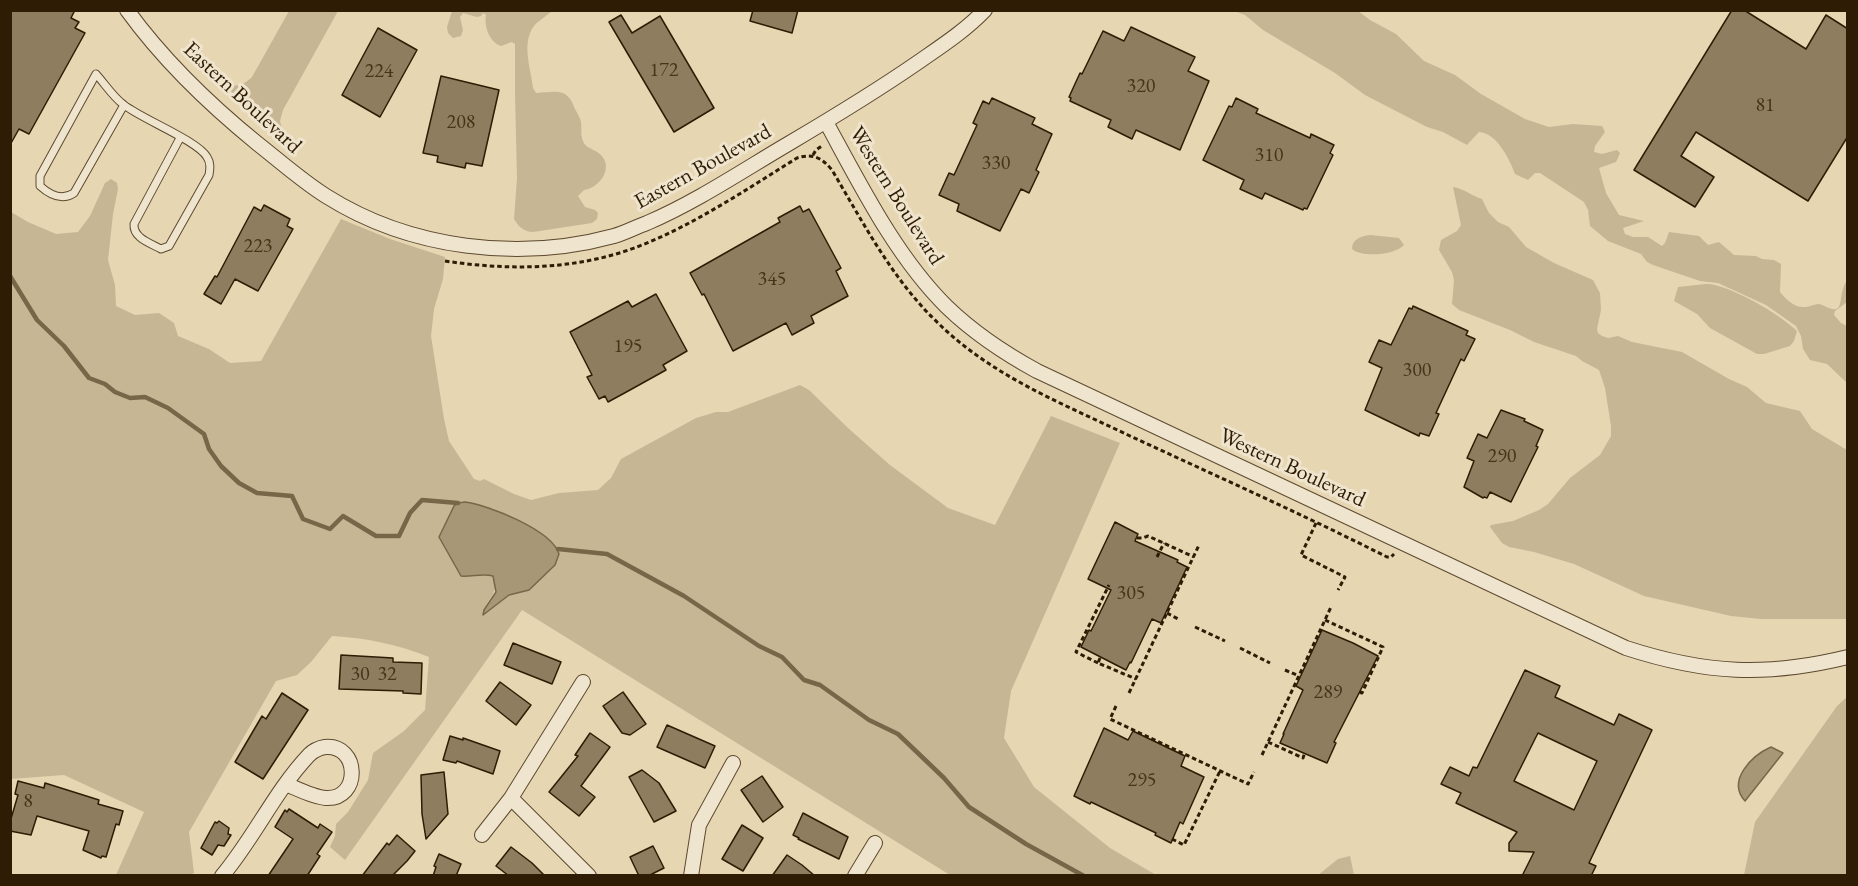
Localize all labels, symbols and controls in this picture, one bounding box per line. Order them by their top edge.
street label: Eastern Boulevard [177,36,307,160]
house number: 172 [650,59,678,83]
house number: 224 [365,60,393,84]
house number: 320 [1127,75,1155,99]
house number: 81 [1755,94,1775,118]
house number: 208 [447,111,475,135]
street label: Eastern Boulevard [630,119,776,215]
street label: Western Boulevard [843,122,949,270]
house number: 310 [1255,144,1283,168]
house number: 330 [982,152,1010,176]
house number: 223 [244,235,272,259]
house number: 345 [758,268,786,292]
house number: 195 [614,335,642,359]
house number: 300 [1403,359,1431,383]
street label: Western Boulevard [1215,423,1369,513]
house number: 290 [1488,445,1516,469]
house number: 305 [1117,582,1145,606]
house number: 30 [350,663,370,687]
house number: 32 [377,663,397,687]
house number: 289 [1314,681,1342,705]
house number: 295 [1128,769,1156,793]
house number: 8 [23,790,33,814]

